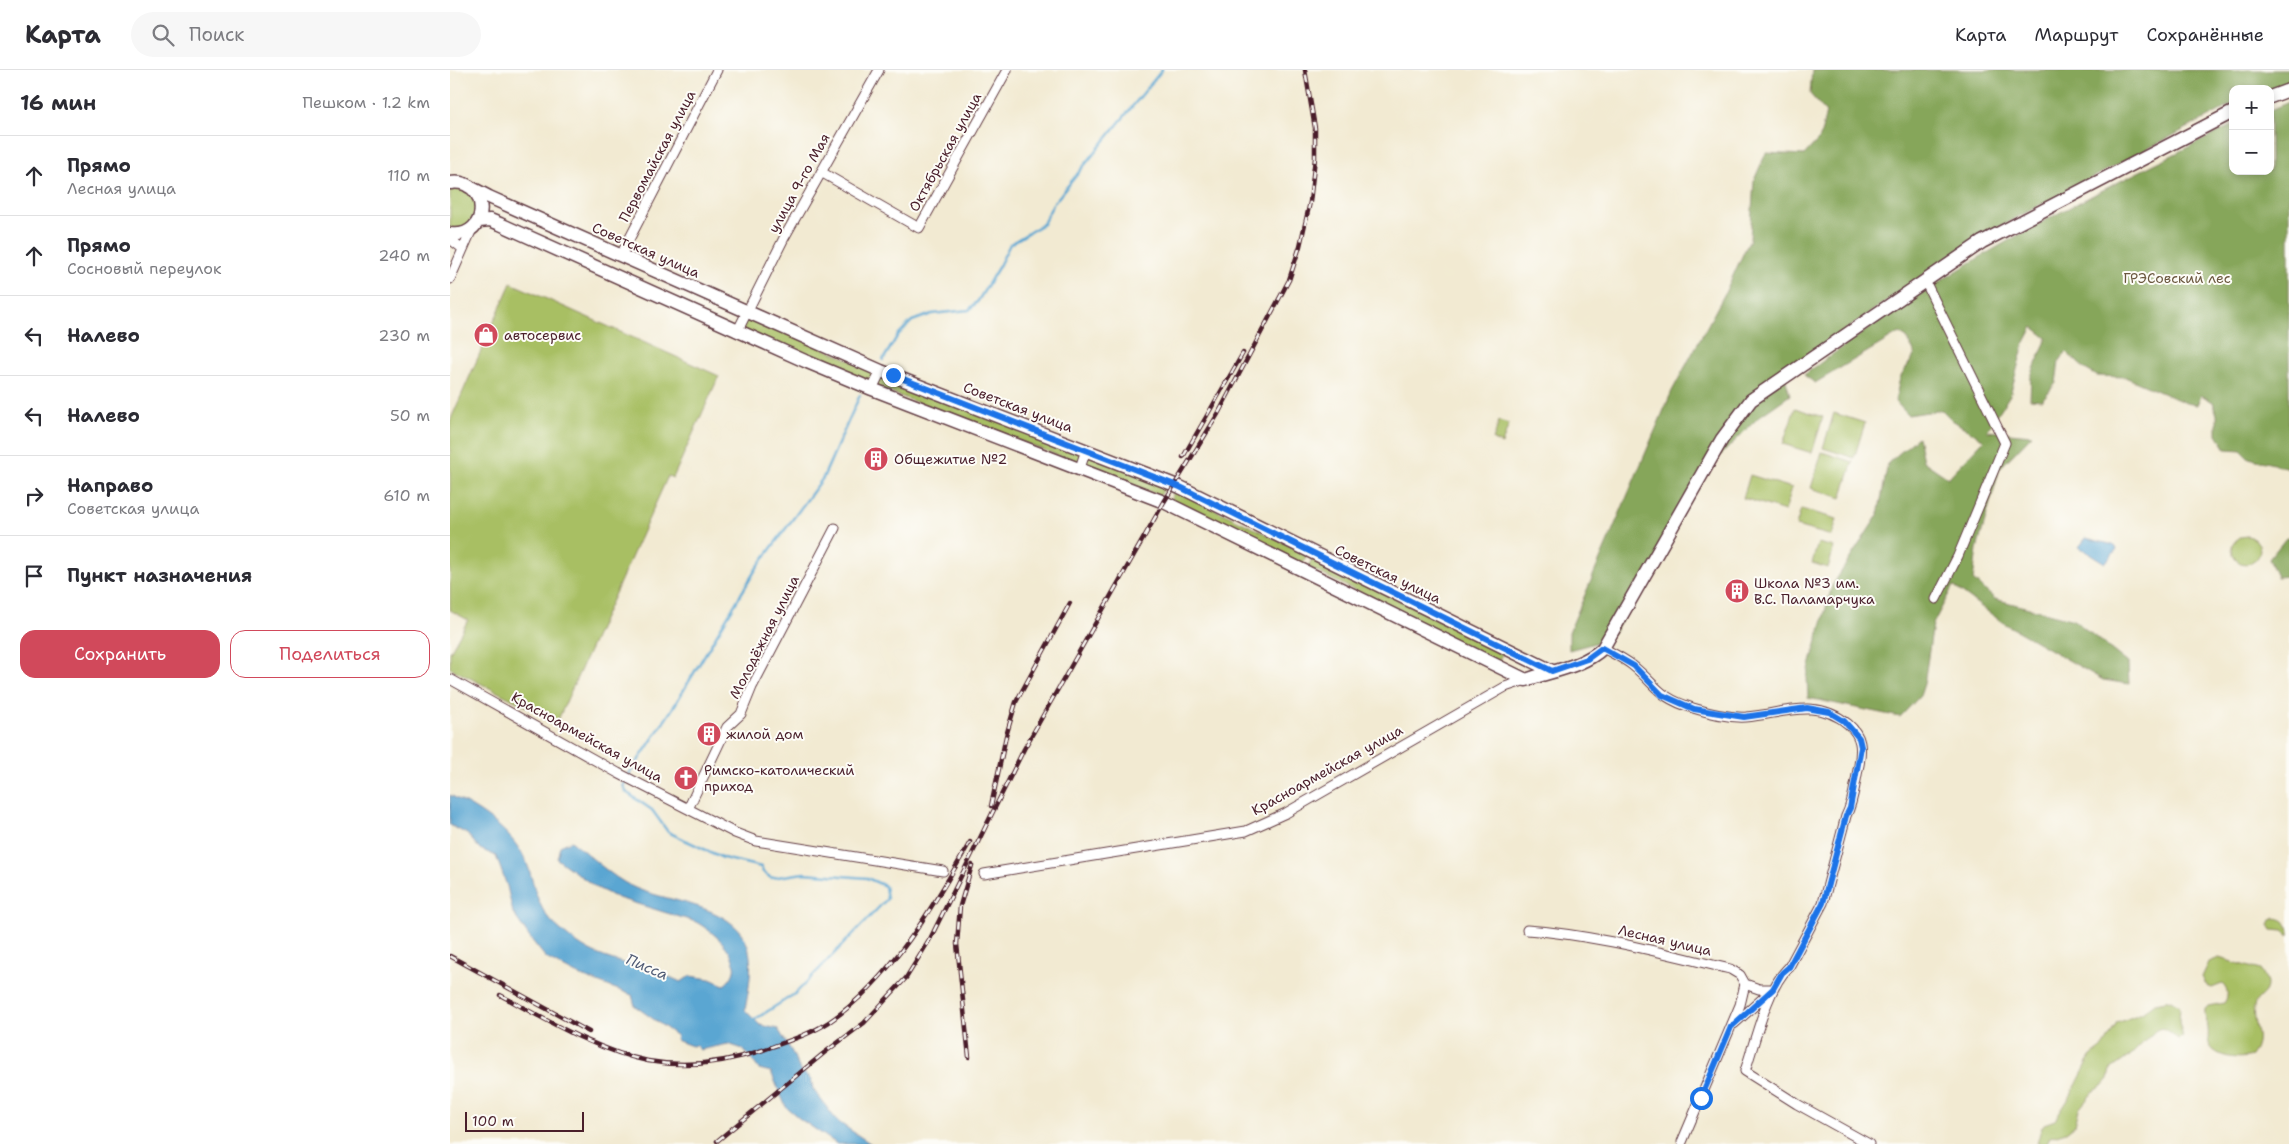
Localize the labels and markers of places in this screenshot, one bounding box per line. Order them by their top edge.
shop icon: автосервис [473,322,499,348]
place label: автосервис [504,326,581,344]
building icon: Общежитие №2 [863,446,889,472]
place label: Общежитие №2 [894,450,1007,468]
place label: Школа №3 им. В.С. Паламарчука [1754,574,1875,608]
building icon: Школа №3 им. В.С. Паламарчука [1724,578,1750,604]
building icon: жилой дом [696,721,722,747]
place label: жилой дом [726,725,803,743]
place label: Римско-католический приход [704,761,854,795]
church icon: Римско-католический приход [673,765,699,791]

